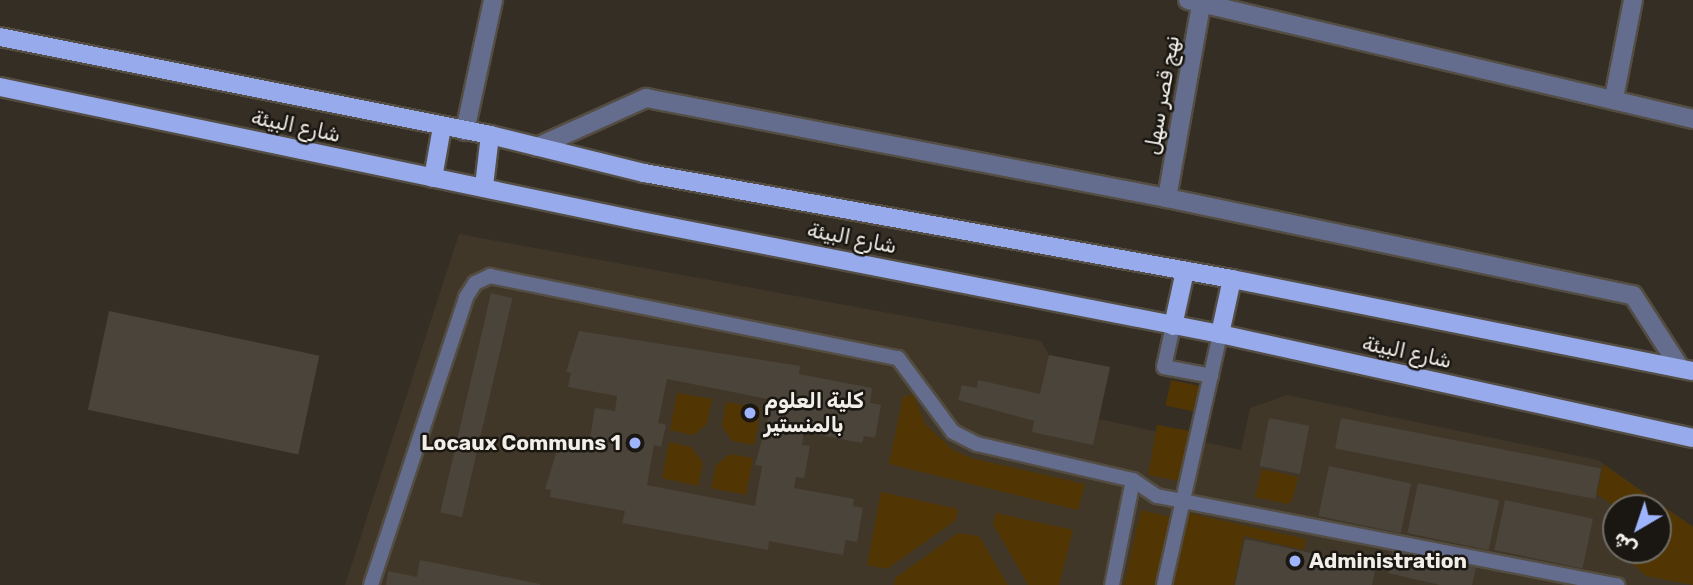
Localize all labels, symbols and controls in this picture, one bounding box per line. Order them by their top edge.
street label: نهج قصر سهل [1139,33,1185,157]
street label: شارع البيئة [249,104,343,148]
street label: شارع البيئة [805,217,899,259]
street label: شارع البيئة [1360,330,1454,374]
place label: كلية العلوم بالمنستير [764,388,864,438]
marker: كلية العلوم بالمنستير [742,405,758,421]
place label: Locaux Communs 1 [421,430,621,456]
marker: Locaux Communs 1 [627,435,643,451]
north arrow [1602,494,1672,564]
text: ش [1608,528,1641,561]
place label: Administration [1309,548,1467,574]
marker: Administration [1287,553,1303,569]

